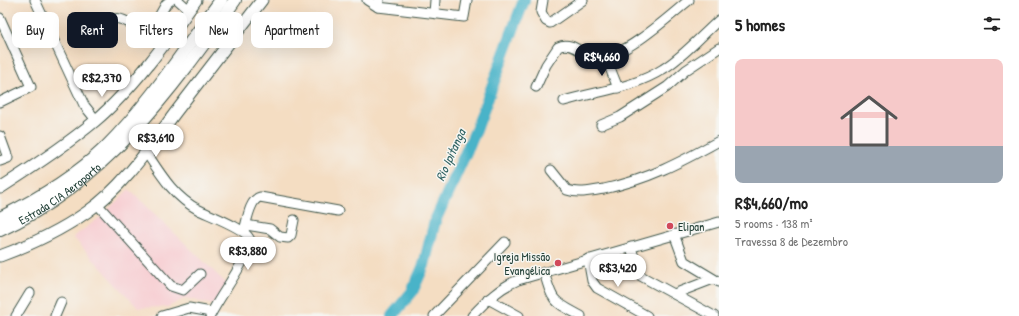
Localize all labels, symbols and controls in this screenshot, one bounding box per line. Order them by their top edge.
chip: Buy [12,12,59,48]
chip: Rent [67,12,118,48]
chip: Filters [126,12,187,48]
chip: New [195,12,243,48]
chip: Apartment [251,12,333,48]
text: 5 homes [735,13,785,36]
icon: filters [981,13,1003,35]
pin: R$4,660 [565,43,639,77]
text: R$4,660 [584,47,620,65]
pin: R$2,370 [65,64,139,98]
text: R$2,370 [82,68,122,86]
icon: home [833,85,905,157]
pin: R$3,610 [119,124,193,158]
water label: Rio Ipitanga [431,125,471,184]
text: R$3,610 [138,128,174,146]
street label: Estrada CIA Aeroporto [15,158,104,228]
text: R$4,660/mo [735,191,808,214]
text: 5 rooms · 138 m² [735,214,812,232]
place label: Elipan [678,218,704,235]
marker: Elipan [665,221,675,231]
text: Travessa 8 de Dezembro [735,232,848,250]
pin: R$3,880 [211,237,285,271]
text: R$3,880 [229,241,267,259]
place label: Igreja Missão Evangélica [494,248,550,279]
pin: R$3,420 [581,254,655,288]
marker: Igreja Missão Evangélica [553,258,563,268]
text: R$3,420 [599,258,637,276]

